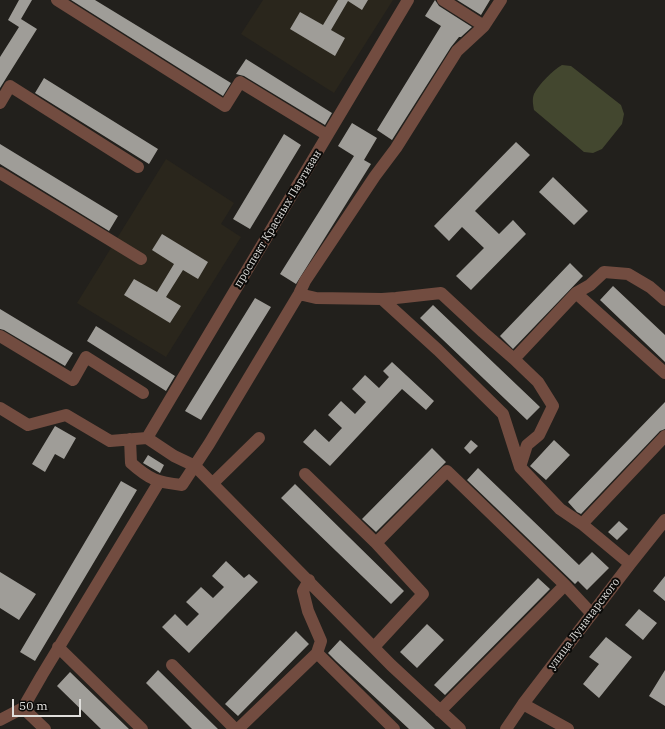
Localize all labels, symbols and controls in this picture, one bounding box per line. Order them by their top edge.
street label: проспект Красных Партизан [232,148,324,290]
street label: улица Луначарского [545,576,623,672]
scale bar [14,691,83,717]
text: 50 m [19,698,48,713]

